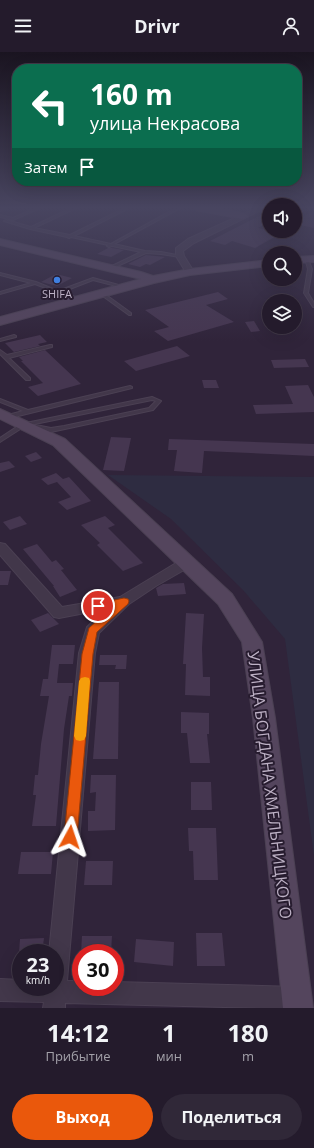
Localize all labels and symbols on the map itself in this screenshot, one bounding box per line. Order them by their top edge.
marker: SHIFA [52,275,62,285]
place label: SHIFA [42,286,72,301]
pin [81,589,115,623]
street label: УЛИЦА БОГДАНА ХМЕЛЬНИЦКОГО [243,650,297,920]
position arrow [49,816,91,858]
speed limit sign: 30 [72,944,124,996]

